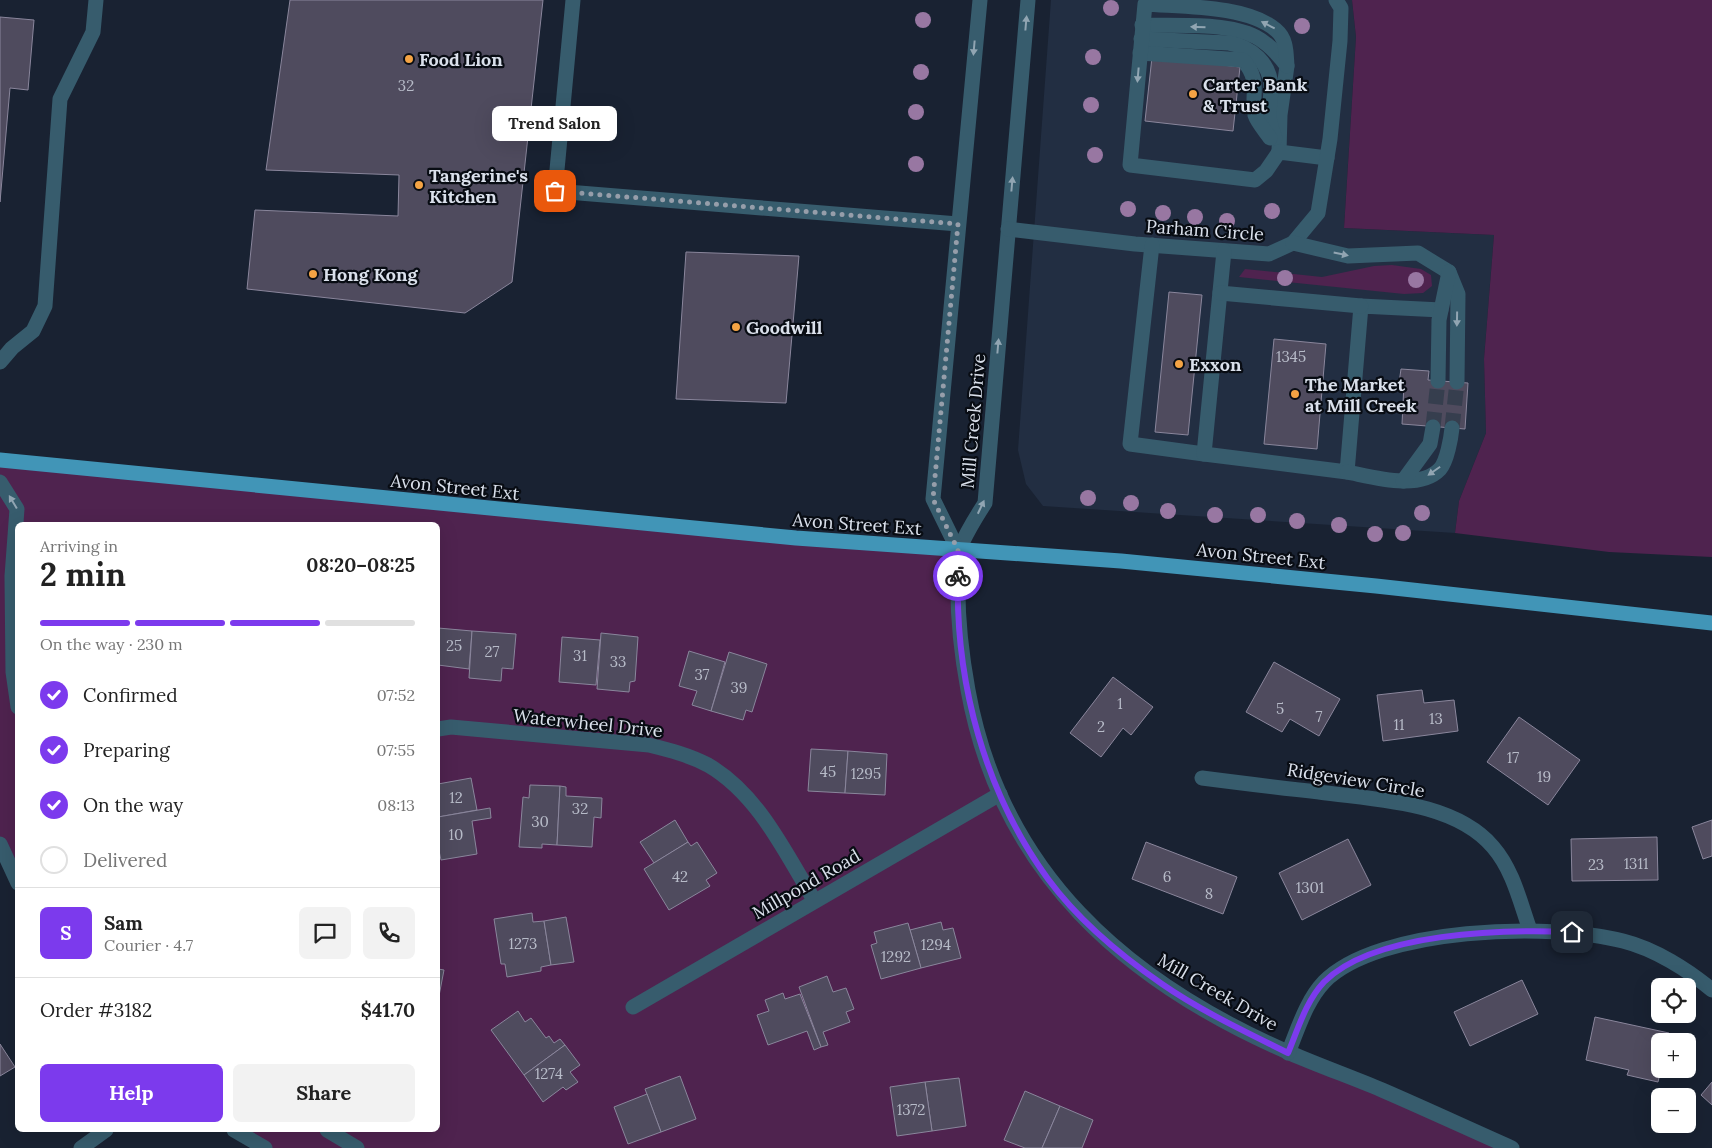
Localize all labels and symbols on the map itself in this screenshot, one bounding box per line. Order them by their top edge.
one-way arrow [1022,14,1030,30]
one-way arrow [1260,21,1275,29]
one-way arrow [1189,23,1205,31]
one-way arrow [970,41,978,57]
place label: Food Lion [419,48,503,71]
marker: Food Lion [403,53,415,65]
one-way arrow [1134,67,1142,83]
place label: Carter Bank & Trust [1203,73,1308,117]
house number: 32 [398,76,414,95]
marker: Carter Bank & Trust [1187,88,1199,100]
callout: Trend Salon [492,106,618,141]
place label: Tangerine's Kitchen [429,164,528,208]
pin [534,170,576,212]
one-way arrow [1008,176,1016,192]
marker: Tangerine's Kitchen [413,179,425,191]
street label: Parham Circle [1145,214,1265,246]
one-way arrow [1333,250,1348,258]
place label: Hong Kong [323,263,418,286]
marker: Hong Kong [307,268,319,280]
one-way arrow [1453,311,1461,327]
place label: Goodwill [746,316,823,339]
marker: Goodwill [730,321,742,333]
one-way arrow [994,338,1002,354]
house number: 1345 [1276,347,1306,366]
street label: Mill Creek Drive [956,352,990,489]
place label: Exxon [1189,353,1242,376]
marker: Exxon [1173,358,1185,370]
place label: The Market at Mill Creek [1305,373,1417,417]
marker: The Market at Mill Creek [1289,388,1301,400]
one-way arrow [1427,466,1441,476]
street label: Avon Street Ext [388,469,521,505]
one-way arrow [8,496,17,509]
one-way arrow [977,500,986,515]
street label: Avon Street Ext [791,508,922,540]
street label: Avon Street Ext [1194,538,1327,574]
courier [933,551,983,601]
house number: 25 [446,636,462,655]
house number: 27 [485,642,500,661]
house number: 31 [573,646,587,665]
house number: 33 [610,652,626,671]
house number: 37 [695,665,710,684]
house number: 39 [730,678,748,697]
house number: 1 [1117,694,1123,713]
house number: 5 [1276,699,1284,718]
street label: Waterwheel Drive [512,704,664,742]
house number: 7 [1316,707,1323,726]
house number: 13 [1429,709,1443,728]
house number: 11 [1394,715,1404,734]
house number: 2 [1097,717,1105,736]
house number: 17 [1507,748,1519,767]
street label: Ridgeview Circle [1285,758,1427,802]
house number: 45 [820,762,836,781]
house number: 1295 [851,764,881,783]
house number: 19 [1537,767,1551,786]
house number: 12 [449,788,463,807]
house number: 32 [572,799,588,818]
house number: 30 [531,812,549,831]
house number: 10 [449,825,463,844]
street label: Millpond Road [748,844,864,924]
house number: 1311 [1624,854,1648,873]
house number: 23 [1588,855,1604,874]
house number: 42 [672,867,688,886]
house number: 6 [1163,867,1171,886]
house number: 1301 [1296,878,1324,897]
house number: 8 [1205,884,1213,903]
pin [1551,911,1593,953]
house number: 1273 [509,934,537,953]
house number: 1294 [921,935,951,954]
house number: 1292 [881,947,911,966]
street label: Mill Creek Drive [1154,948,1283,1036]
house number: 1274 [535,1064,563,1083]
house number: 1372 [897,1100,925,1119]

